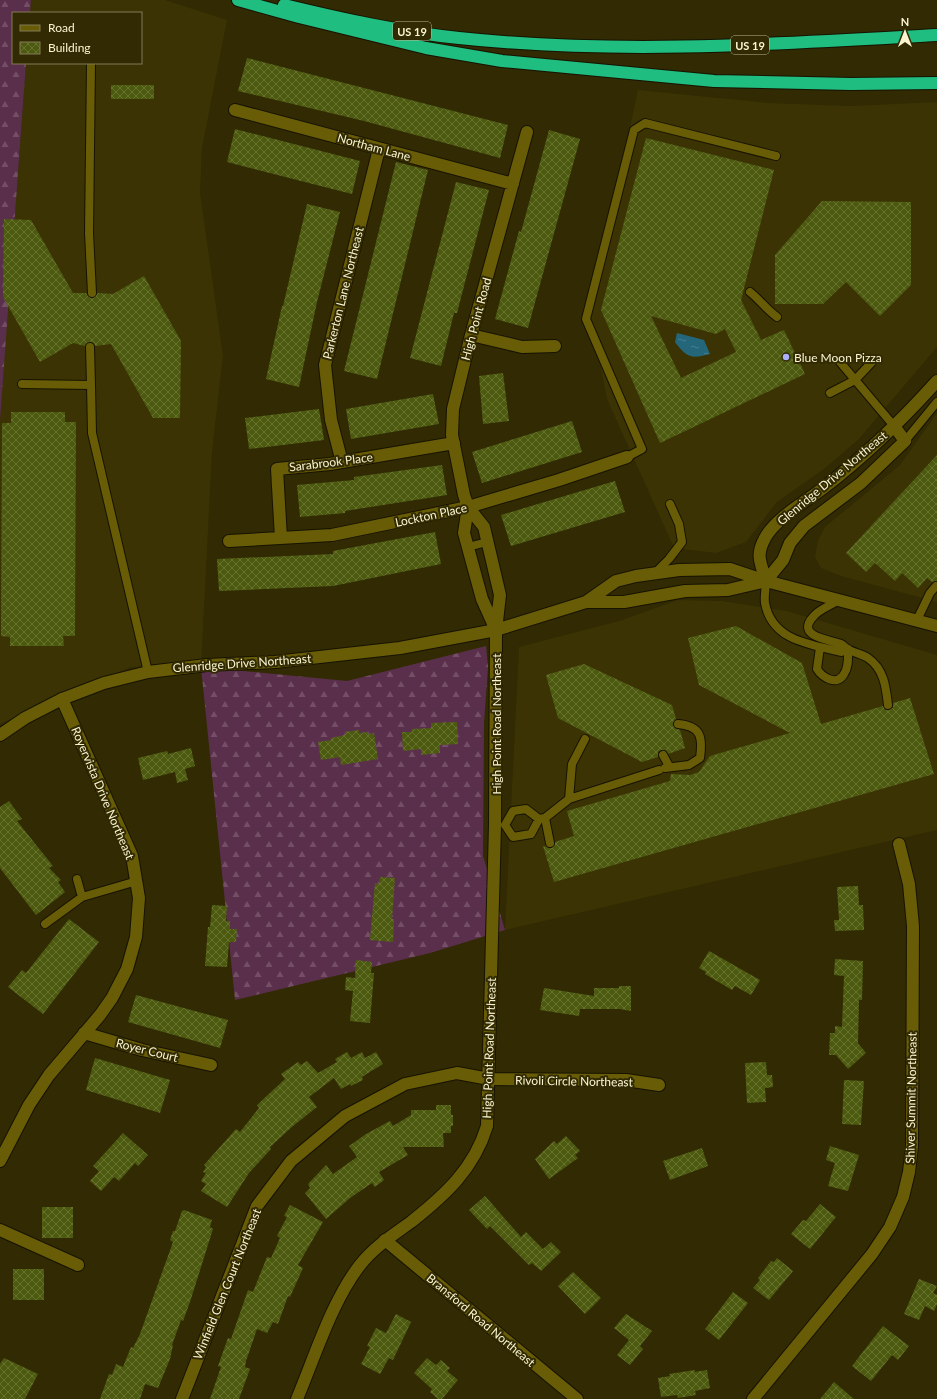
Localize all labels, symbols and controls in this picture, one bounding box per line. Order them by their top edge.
legend [12,12,142,64]
north arrow [885,12,925,52]
text: N [901,15,909,28]
text: Road [48,20,75,35]
road number: US 19 [393,22,431,40]
road number: US 19 [731,36,769,54]
text: Building [48,40,91,55]
street label: Northam Lane [336,130,412,164]
street label: Parkerton Lane Northeast [319,225,367,361]
street label: High Point Road [458,276,494,362]
place label: Blue Moon Pizza [794,350,882,365]
marker: Blue Moon Pizza [781,352,791,362]
street label: Glenridge Drive Northeast [774,427,890,528]
street label: Sarabrook Place [288,449,374,475]
street label: Lockton Place [394,500,468,530]
street label: Glenridge Drive Northeast [172,651,312,675]
street label: High Point Road Northeast [489,653,504,795]
street label: Royervista Drive Northeast [68,724,138,862]
street label: High Point Road Northeast [479,977,499,1119]
street label: Shiver Summit Northeast [902,1031,920,1164]
street label: Royer Court [114,1035,180,1065]
street label: Rivoli Circle Northeast [515,1072,634,1090]
street label: Winfield Glen Court Northeast [190,1206,264,1362]
street label: Bransford Road Northeast [424,1270,539,1370]

